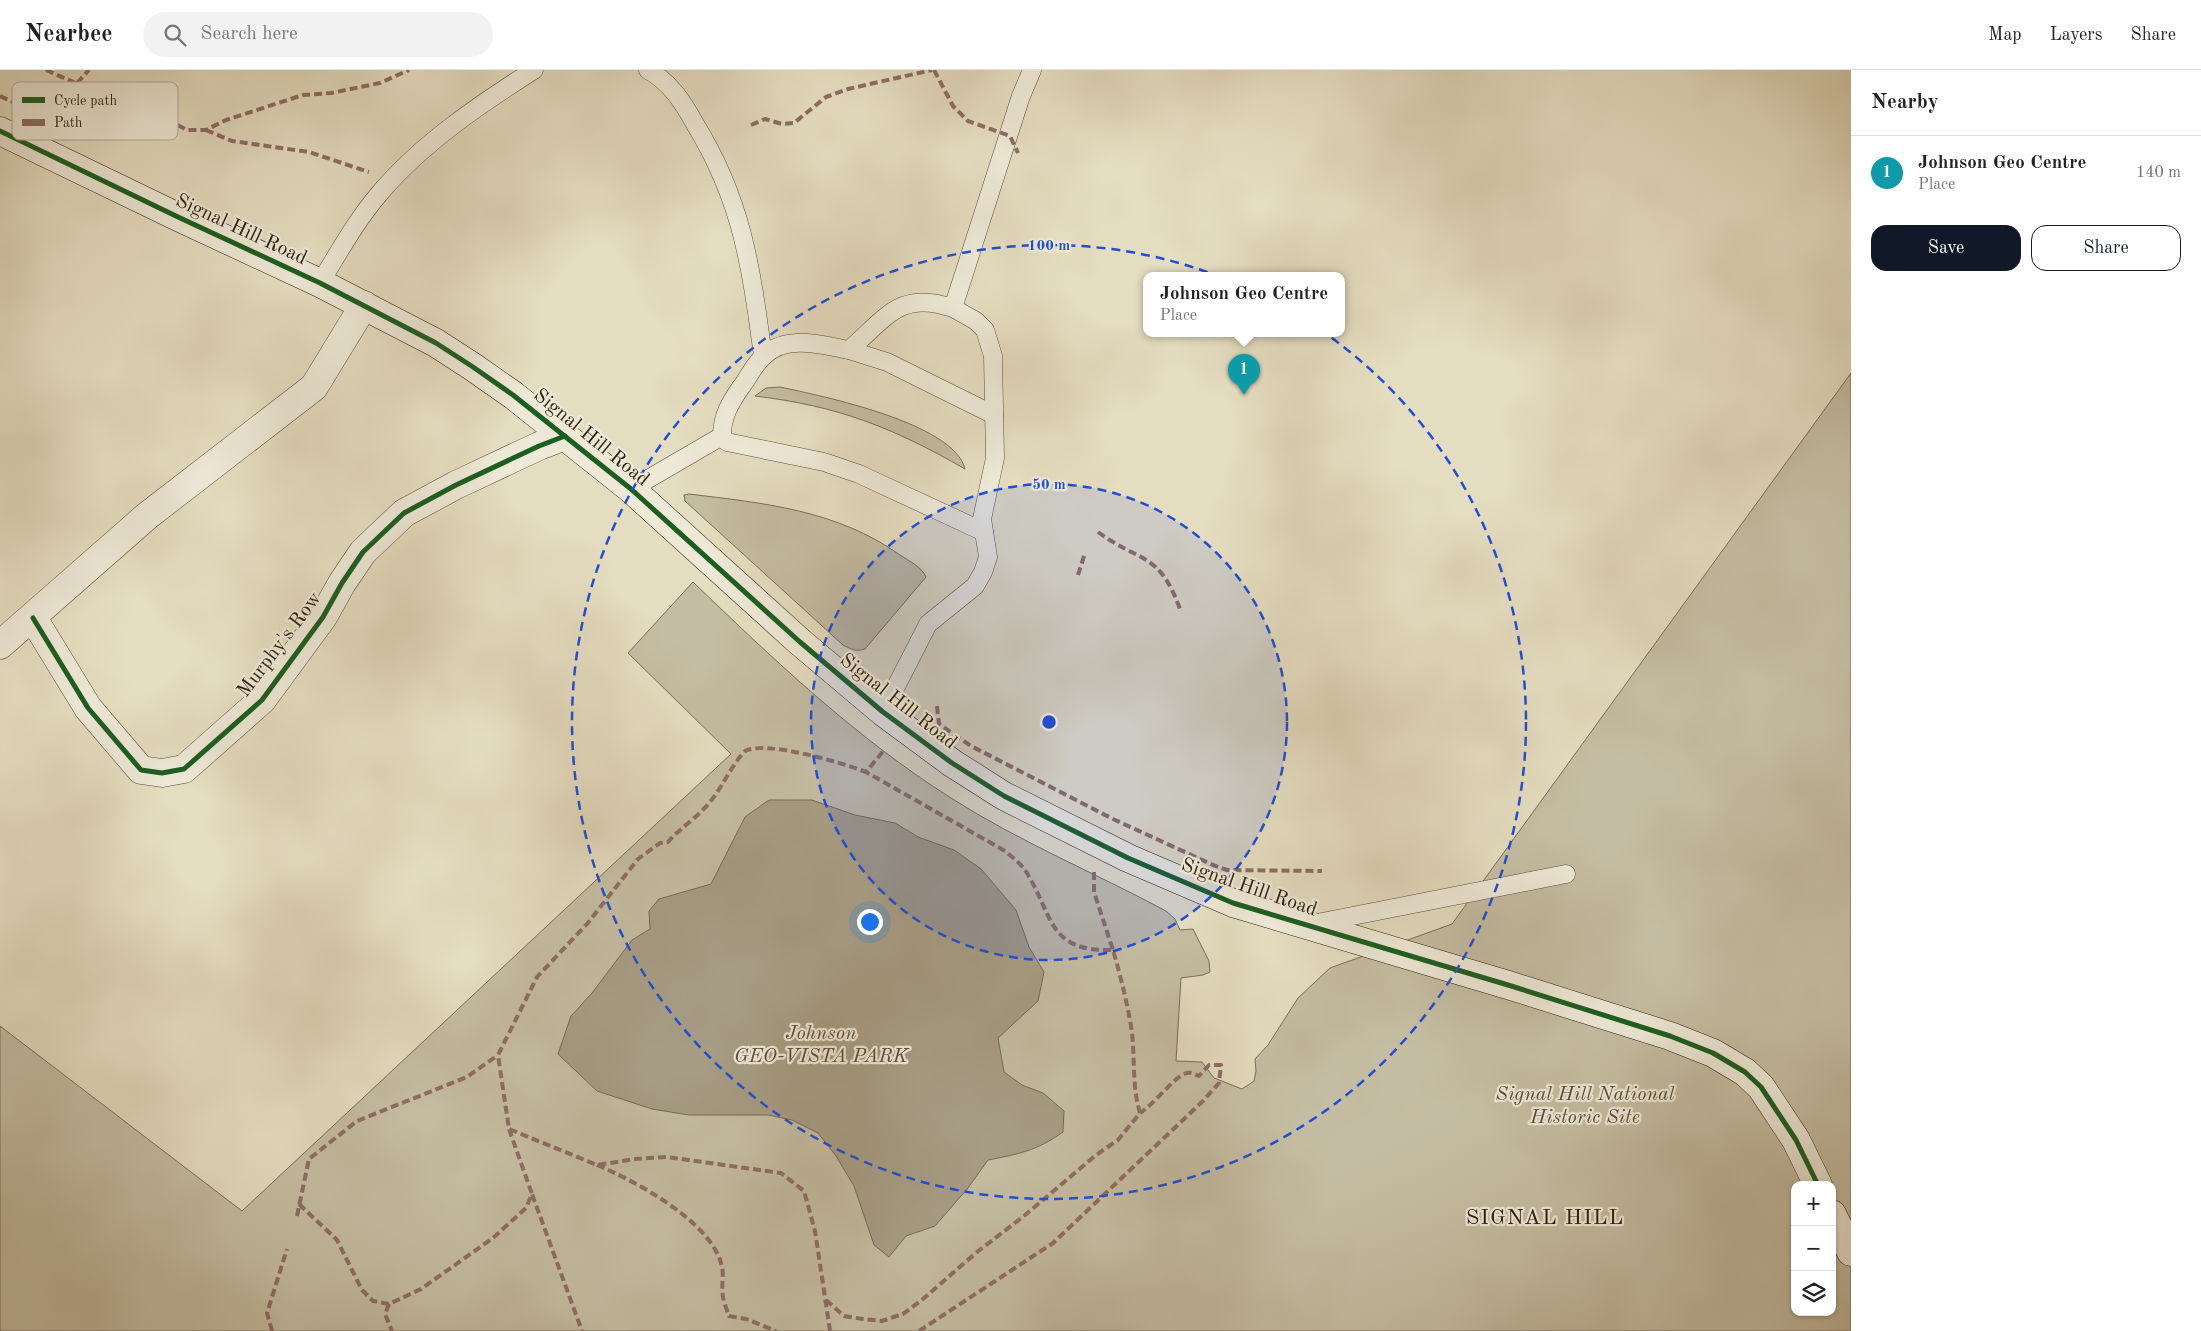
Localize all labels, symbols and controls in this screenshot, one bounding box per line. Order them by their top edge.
search box [143,12,493,57]
icon: search [161,21,189,49]
text: Nearbee [25,23,113,47]
text: Search here [201,25,298,44]
text: Map [1988,26,2022,44]
text: Layers [2050,26,2102,44]
text: Share [2130,26,2176,44]
legend [12,82,178,140]
text: Nearby [1871,92,1939,113]
text: Cycle path [54,94,117,108]
text: Path [54,116,83,130]
text: Johnson Geo Centre [1918,154,2086,173]
text: 1 [1882,165,1892,181]
text: 140 m [2136,165,2181,181]
text: Place [1918,177,1955,193]
street label: Signal Hill Road [172,191,310,269]
button: Save [1871,225,2021,271]
button: Share [2031,225,2181,271]
text: 100 m [1028,239,1070,254]
popup [1143,272,1345,337]
text: Johnson Geo Centre [1160,285,1328,304]
text: Place [1160,308,1197,324]
pin: 1 [1228,354,1260,395]
street label: Signal Hill Road [529,385,653,491]
text: 50 m [1032,478,1066,493]
street label: Murphy's Row [234,588,326,701]
street label: Signal Hill Road [836,650,960,754]
centre of rings [1040,713,1058,731]
street label: Signal Hill Road [1178,855,1320,921]
your location [857,909,883,935]
park label: Johnson GEO-VISTA PARK [734,1024,910,1067]
park label: Signal Hill National Historic Site [1496,1085,1675,1128]
map controls [1791,1181,1836,1316]
button: + [1791,1181,1836,1226]
district label: SIGNAL HILL [1466,1207,1624,1229]
button: − [1791,1226,1836,1271]
button: layers [1791,1271,1836,1316]

